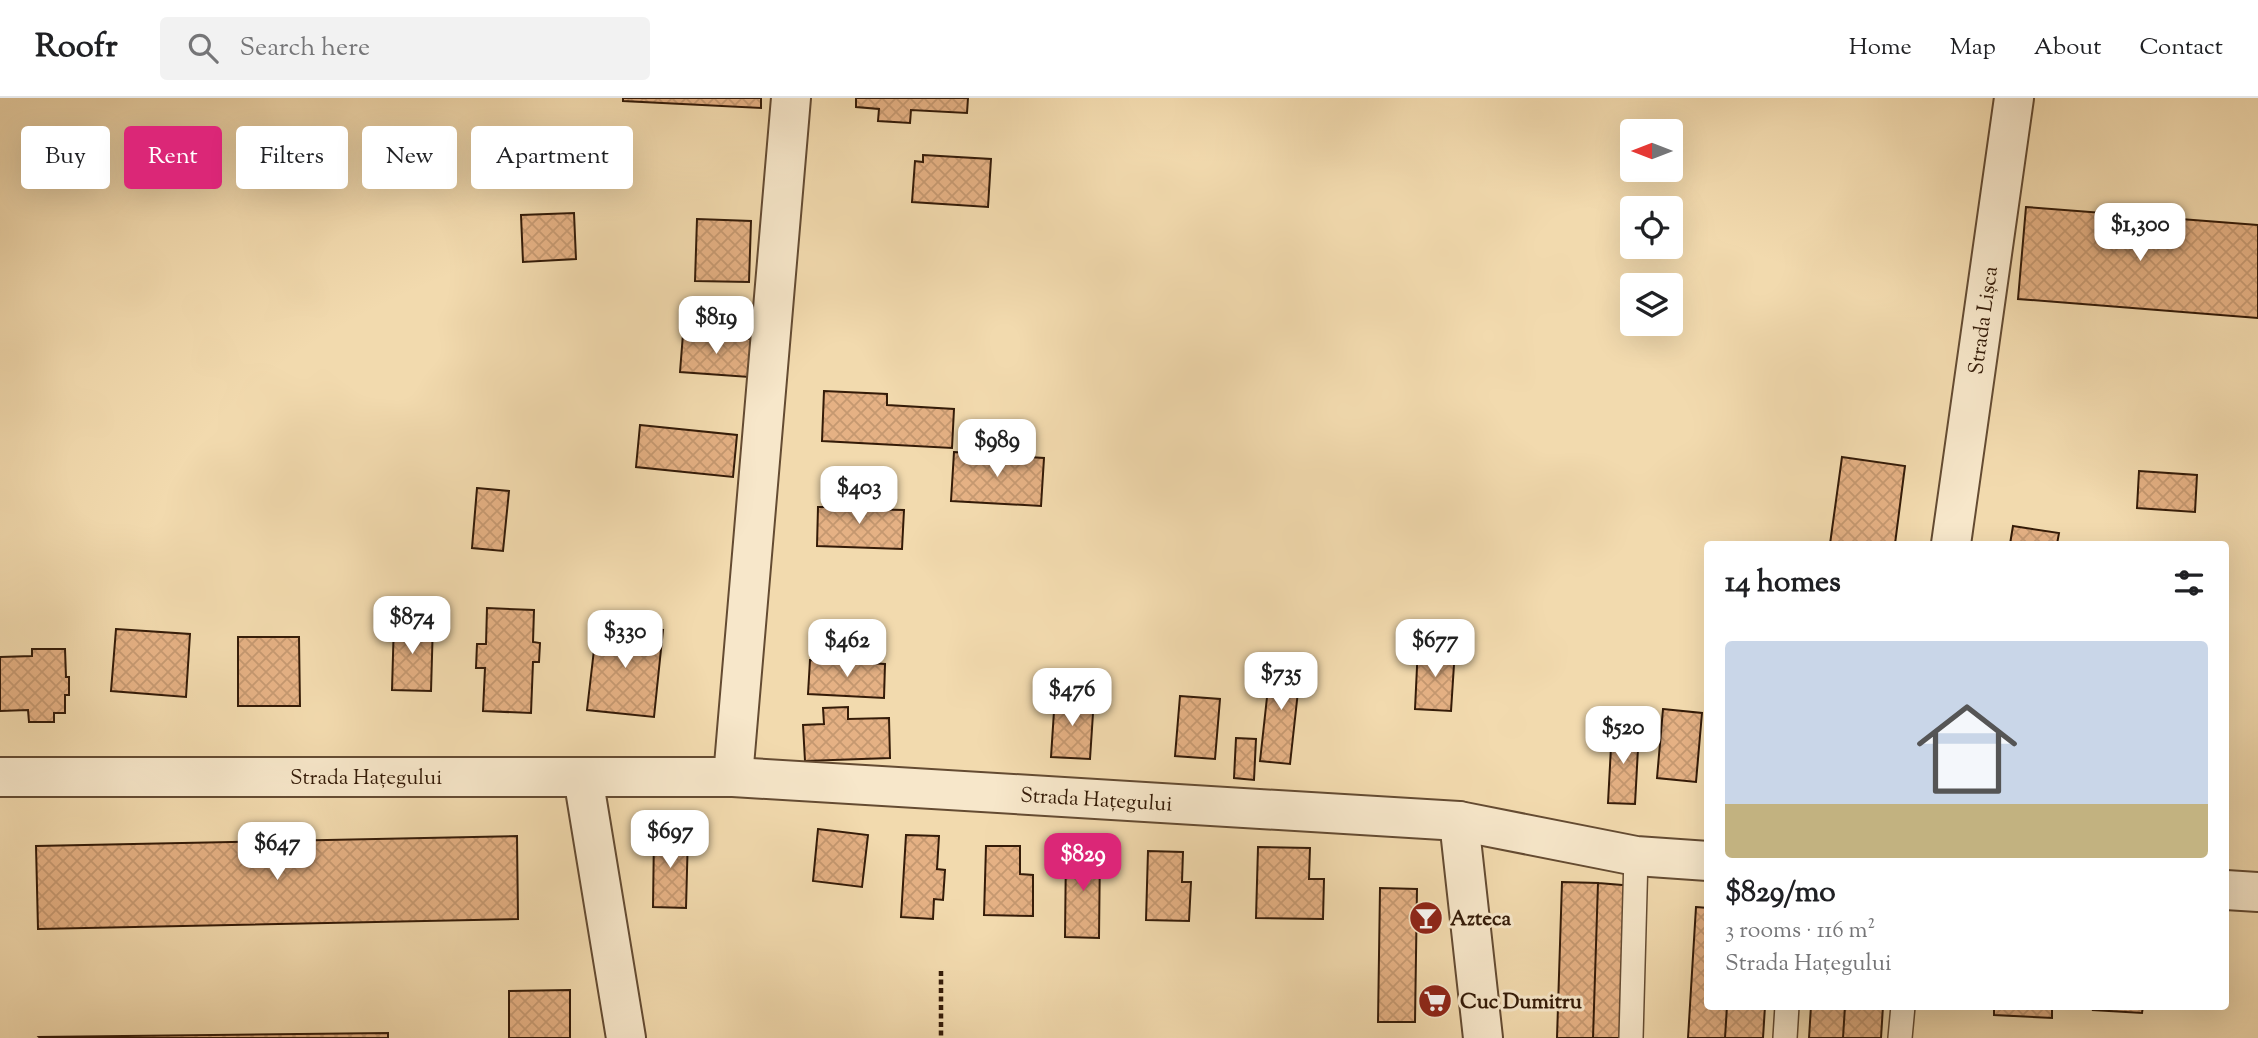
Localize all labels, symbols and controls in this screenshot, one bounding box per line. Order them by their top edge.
search box [160,17,650,80]
text: Roofr [35,24,118,72]
icon: search [184,29,222,67]
text: Search here [240,30,370,67]
text: Home [1849,31,1912,65]
text: Map [1950,31,1996,65]
text: About [2034,31,2101,65]
text: Contact [2139,31,2223,65]
north arrow [1620,119,1684,182]
map controls [1620,119,1683,336]
chip: Buy [21,126,110,189]
chip: Rent [124,126,222,189]
chip: Filters [236,126,348,189]
chip: New [362,126,457,189]
chip: Apartment [471,126,633,189]
button: locate [1620,196,1683,259]
pin: $1,300 [2083,204,2197,263]
text: $1,300 [2110,209,2170,242]
street label: Strada Lișca [1962,264,2007,377]
button: layers [1620,273,1683,336]
pin: $819 [675,296,757,356]
text: $819 [695,302,737,335]
pin: $989 [956,420,1038,479]
text: $989 [974,425,1020,458]
pin: $403 [818,466,900,526]
text: $403 [836,472,882,505]
text: 14 homes [1725,562,1841,605]
icon: filters [2170,564,2208,602]
pin: $874 [371,596,453,656]
text: $874 [389,602,435,635]
pin: $330 [584,610,666,670]
text: $330 [604,616,646,649]
pin: $462 [806,620,888,679]
pin: $677 [1394,620,1476,679]
text: $462 [824,625,870,658]
text: $677 [1412,625,1458,658]
pin: $735 [1240,652,1322,712]
text: $735 [1261,658,1301,691]
pin: $476 [1031,668,1113,728]
text: $476 [1049,674,1095,707]
icon: home [1904,686,2030,812]
pin: $520 [1582,706,1664,766]
text: $520 [1601,712,1645,745]
street label: Strada Hațegului [290,764,442,794]
street label: Strada Hațegului [1019,781,1173,821]
pin: $697 [629,810,711,870]
text: $697 [647,816,693,849]
pin: $647 [236,822,318,882]
text: $647 [254,828,300,861]
pin: $829 [1042,834,1124,893]
text: $829 [1060,839,1106,872]
text: $829/mo [1725,872,1836,915]
bar icon: Azteca [1407,899,1445,937]
place label: Azteca [1450,905,1511,935]
text: 3 rooms · 116 m² [1725,915,1875,948]
text: Strada Hațegului [1725,948,1892,981]
supermarket icon: Cuc Dumitru [1416,982,1454,1020]
place label: Cuc Dumitru [1460,988,1583,1018]

